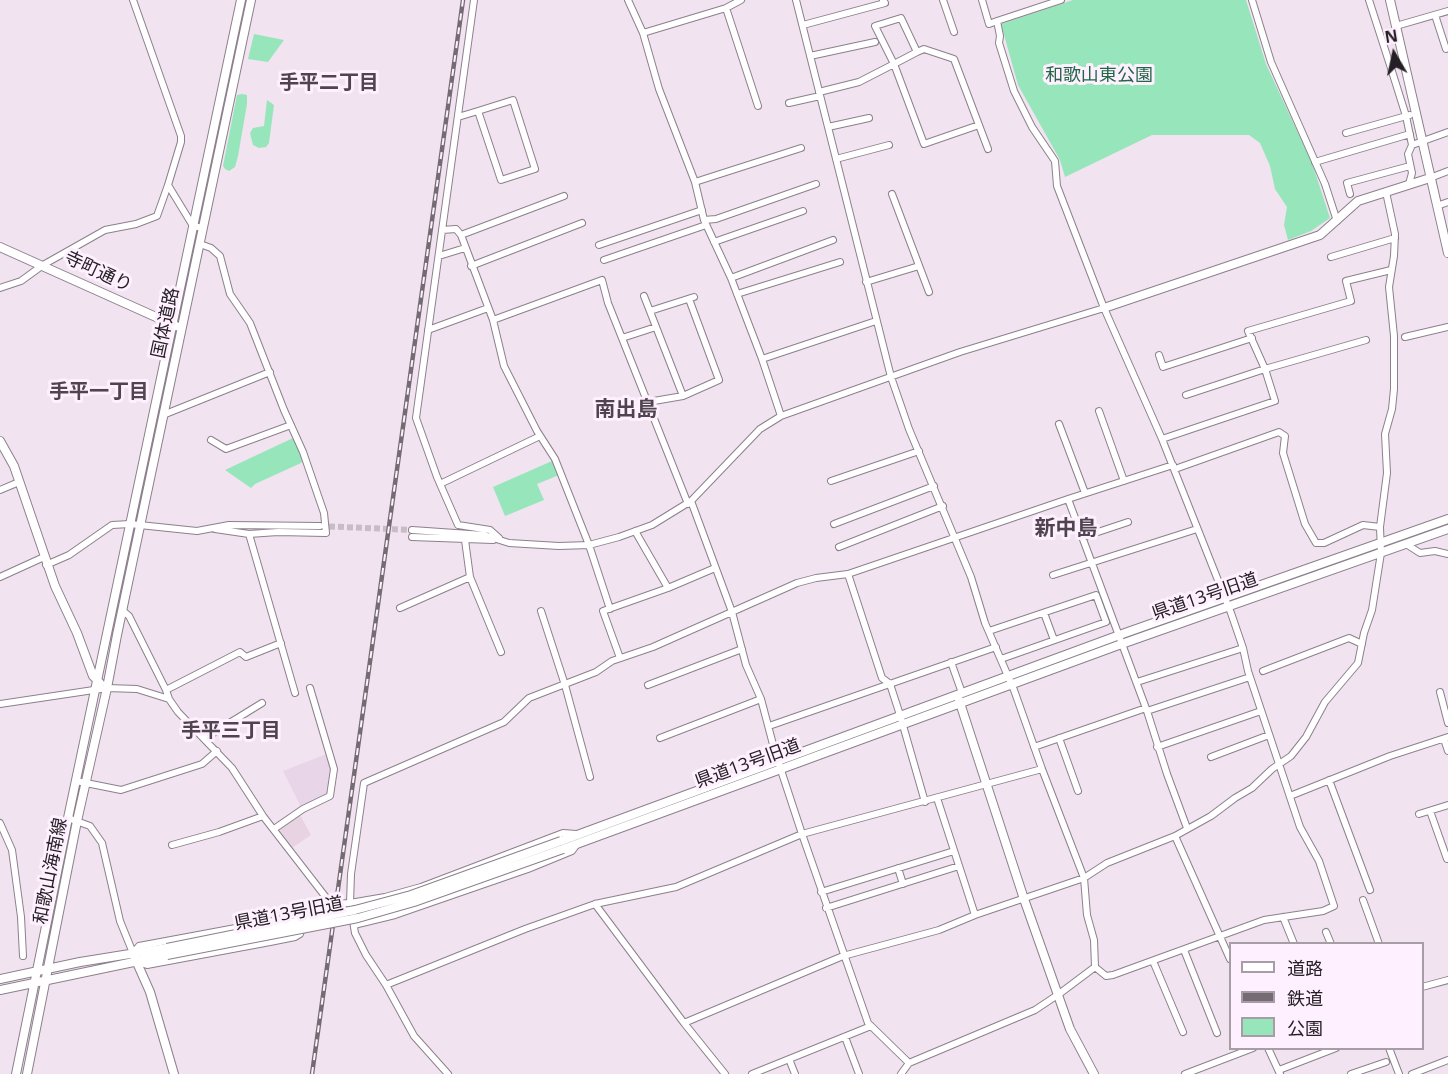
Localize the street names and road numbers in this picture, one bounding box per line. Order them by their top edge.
street label: 寺町通り [61,247,135,297]
street label: 国体道路 [148,286,184,360]
street label: 県道13号旧道 [1149,569,1261,625]
street label: 県道13号旧道 [692,735,804,793]
street label: 和歌山海南線 [30,816,72,926]
street label: 県道13号旧道 [233,893,345,935]

